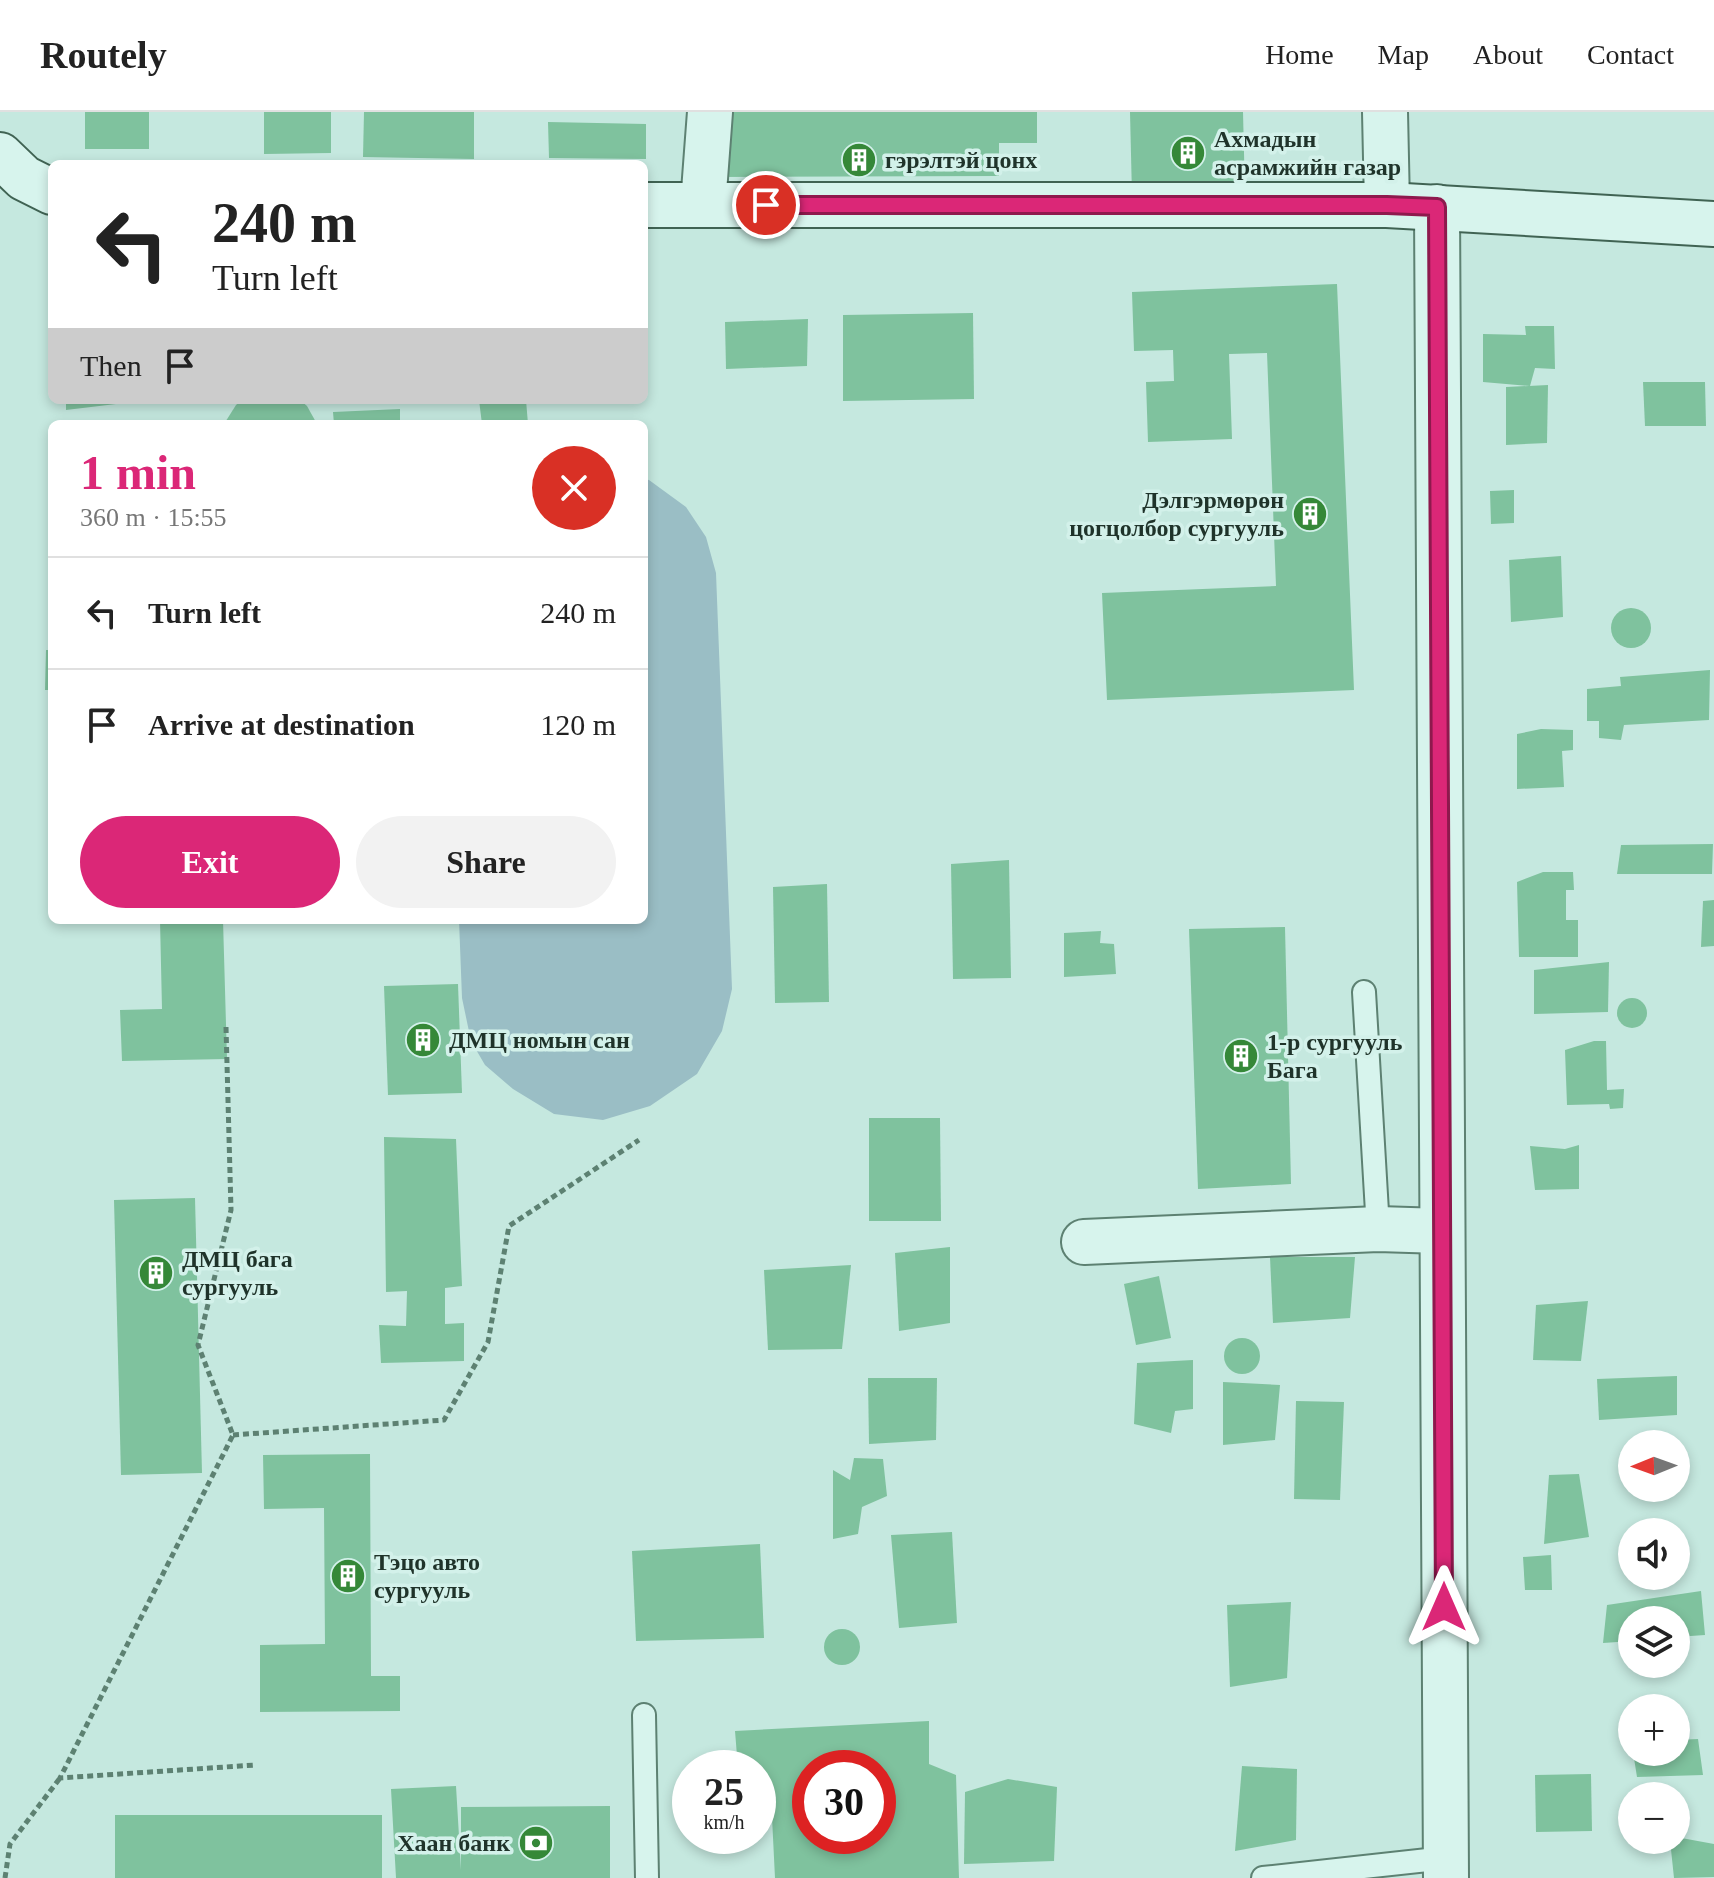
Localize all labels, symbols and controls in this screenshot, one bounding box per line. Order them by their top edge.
text: Routely [40,34,167,76]
text: Home [1265,39,1334,70]
text: Map [1378,39,1429,70]
text: About [1473,39,1543,70]
text: Contact [1587,39,1674,70]
place label: Ахмадын асрамжийн газар [1214,126,1401,180]
building icon: Ахмадын асрамжийн газар [1169,134,1207,172]
building icon: гэрэлтэй цонх [840,141,878,179]
place label: гэрэлтэй цонх [885,147,1037,173]
pin [732,171,800,239]
icon: arrive [744,183,788,227]
icon: left [80,192,184,296]
text: 240 m [212,192,357,254]
text: Turn left [212,258,338,298]
icon: arrive [158,344,202,388]
text: Then [80,349,142,382]
text: 1 min [80,446,196,499]
button: close [532,446,616,530]
place label: Дэлгэрмөрөн цогцолбор сургууль [1069,487,1284,541]
building icon: Дэлгэрмөрөн цогцолбор сургууль [1291,495,1329,533]
text: 360 m · 15:55 [80,503,227,532]
icon: left [80,591,124,635]
text: Turn left [148,596,261,629]
text: 240 m [540,596,616,629]
icon: arrive [80,703,124,747]
text: Arrive at destination [148,708,415,741]
text: 120 m [540,708,616,741]
button: Exit [80,816,340,908]
button: Share [356,816,616,908]
building icon: ДМЦ номын сан [404,1021,442,1059]
place label: ДМЦ номын сан [449,1027,630,1053]
place label: 1-р сургууль Бага [1267,1029,1403,1083]
building icon: 1-р сургууль Бага [1222,1037,1260,1075]
place label: ДМЦ бага сургууль [182,1246,293,1300]
building icon: ДМЦ бага сургууль [137,1254,175,1292]
north arrow [1618,1430,1690,1502]
map controls [1618,1430,1690,1854]
button: sound [1618,1518,1690,1590]
place label: Тэцо авто сургууль [374,1549,480,1603]
building icon: Тэцо авто сургууль [329,1557,367,1595]
position arrow [1402,1565,1486,1649]
button: layers [1618,1606,1690,1678]
button: + [1618,1694,1690,1766]
speed limit sign: 30 [792,1750,896,1854]
text: 25 [704,1769,744,1814]
button: − [1618,1782,1690,1854]
text: km/h [703,1811,745,1833]
bank icon: Хаан банк [517,1824,555,1862]
place label: Хаан банк [397,1830,510,1856]

